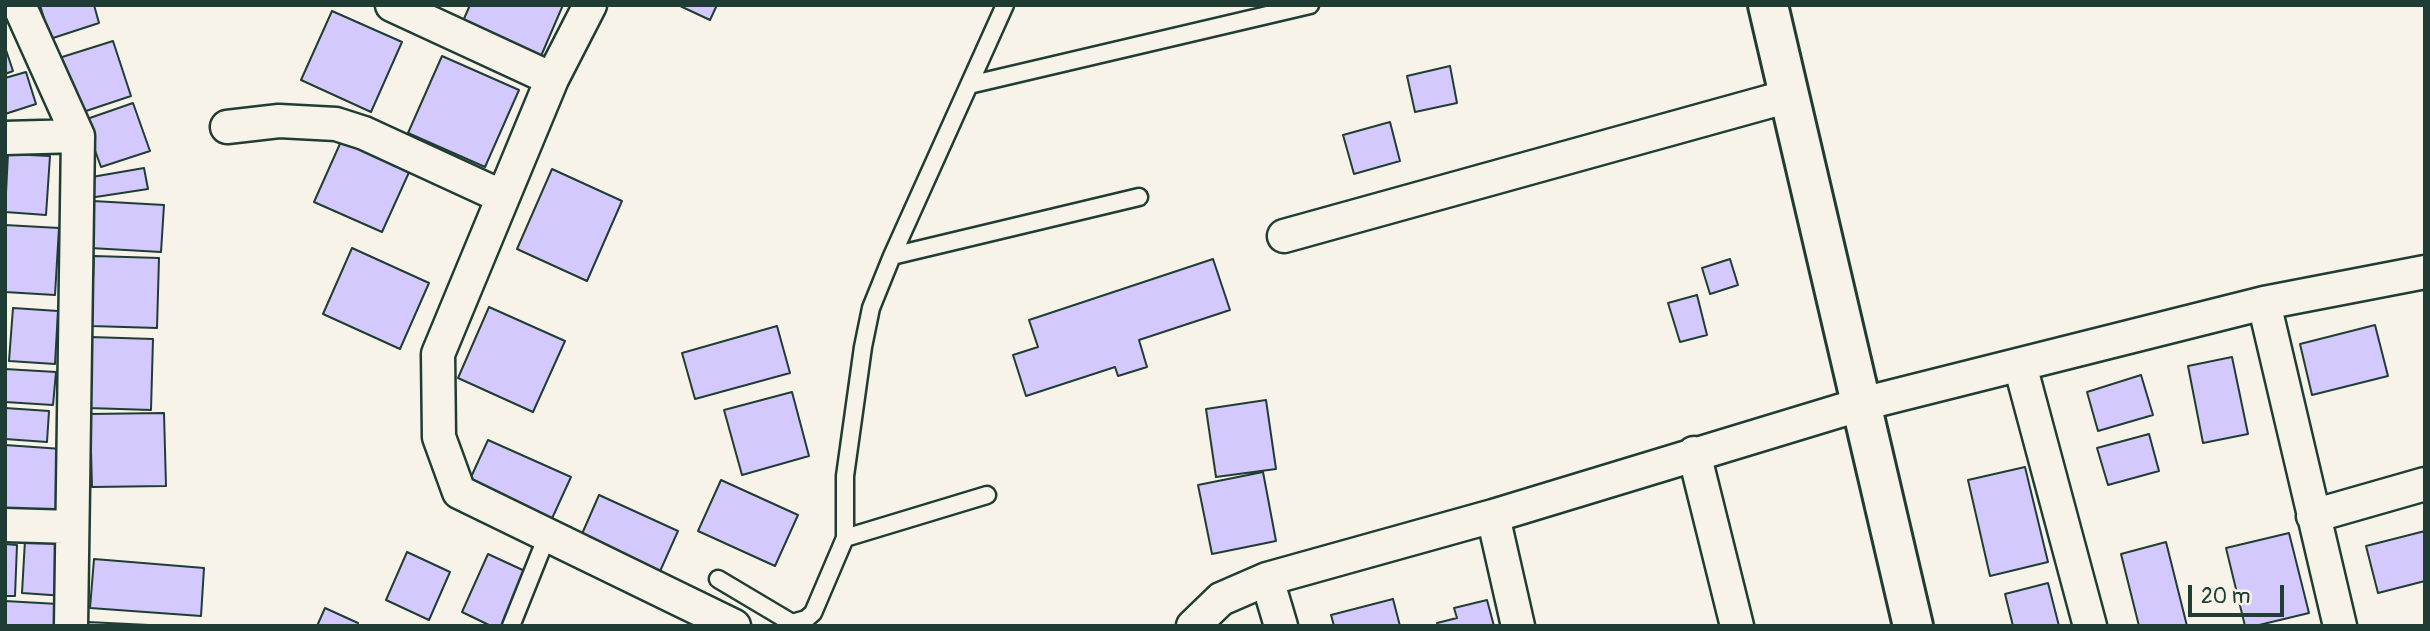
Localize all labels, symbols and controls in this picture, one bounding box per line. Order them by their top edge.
scale bar [2192,572,2288,616]
text: 20 m [2201,583,2250,610]

